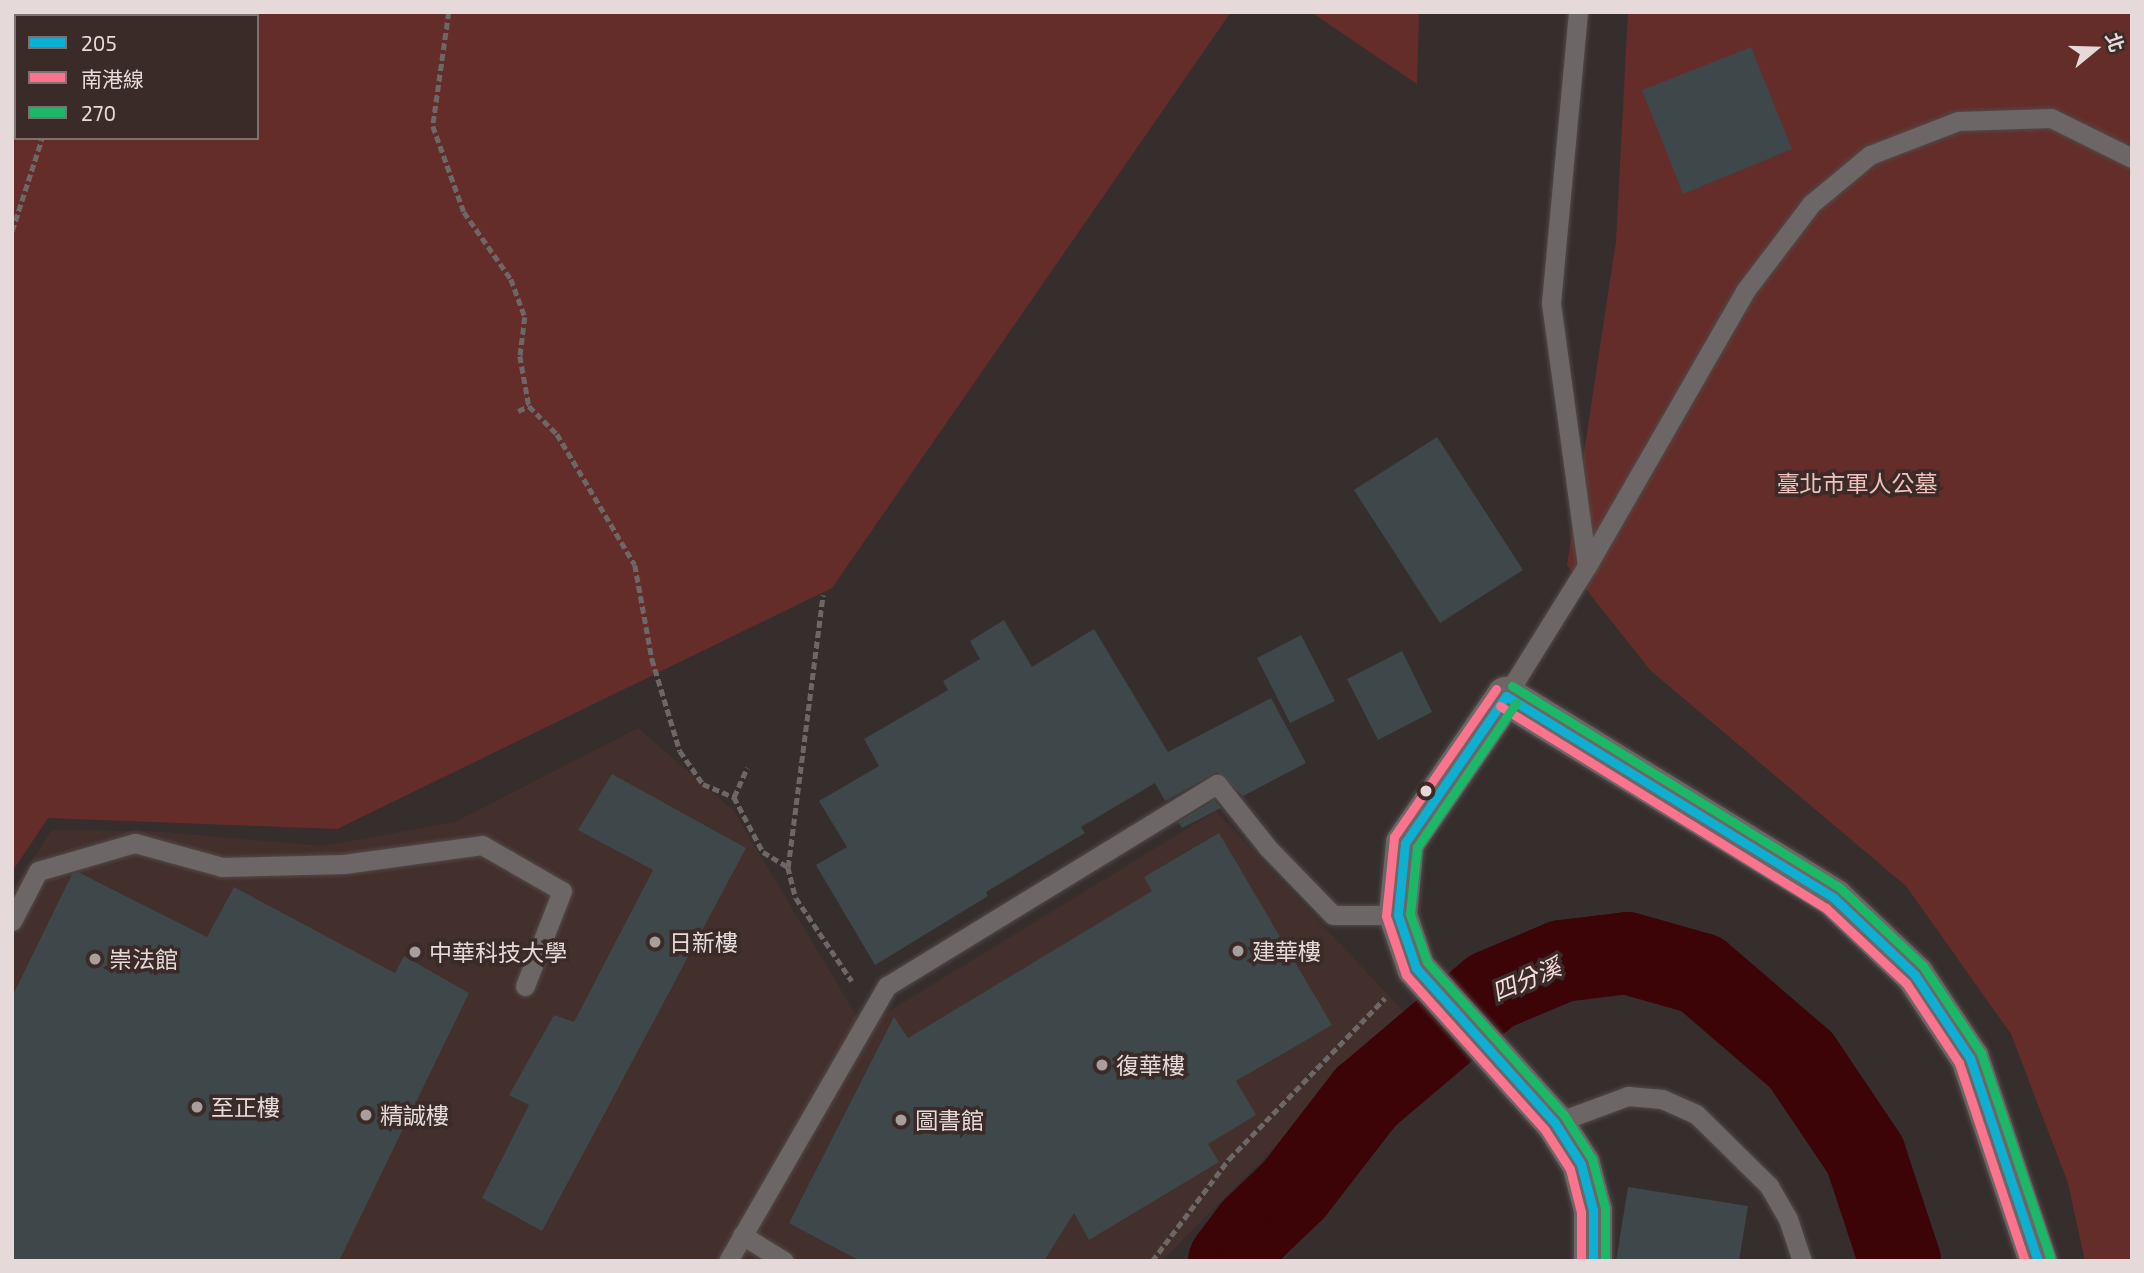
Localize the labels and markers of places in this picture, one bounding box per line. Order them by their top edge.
unlabelled marker [1419,784,1433,798]
place label: 日新樓 [669,928,738,956]
marker: 日新樓 [647,934,663,950]
place label: 建華樓 [1252,937,1321,965]
place label: 中華科技大學 [429,938,567,966]
marker: 建華樓 [1230,943,1246,959]
marker: 中華科技大學 [407,944,423,960]
place label: 崇法館 [109,945,178,973]
marker: 崇法館 [87,951,103,967]
place label: 復華樓 [1116,1051,1185,1079]
marker: 復華樓 [1094,1057,1110,1073]
place label: 至正樓 [211,1093,280,1121]
marker: 至正樓 [189,1099,205,1115]
place label: 精誠樓 [380,1101,449,1129]
place label: 圖書館 [915,1106,984,1134]
marker: 精誠樓 [358,1107,374,1123]
marker: 圖書館 [893,1112,909,1128]

